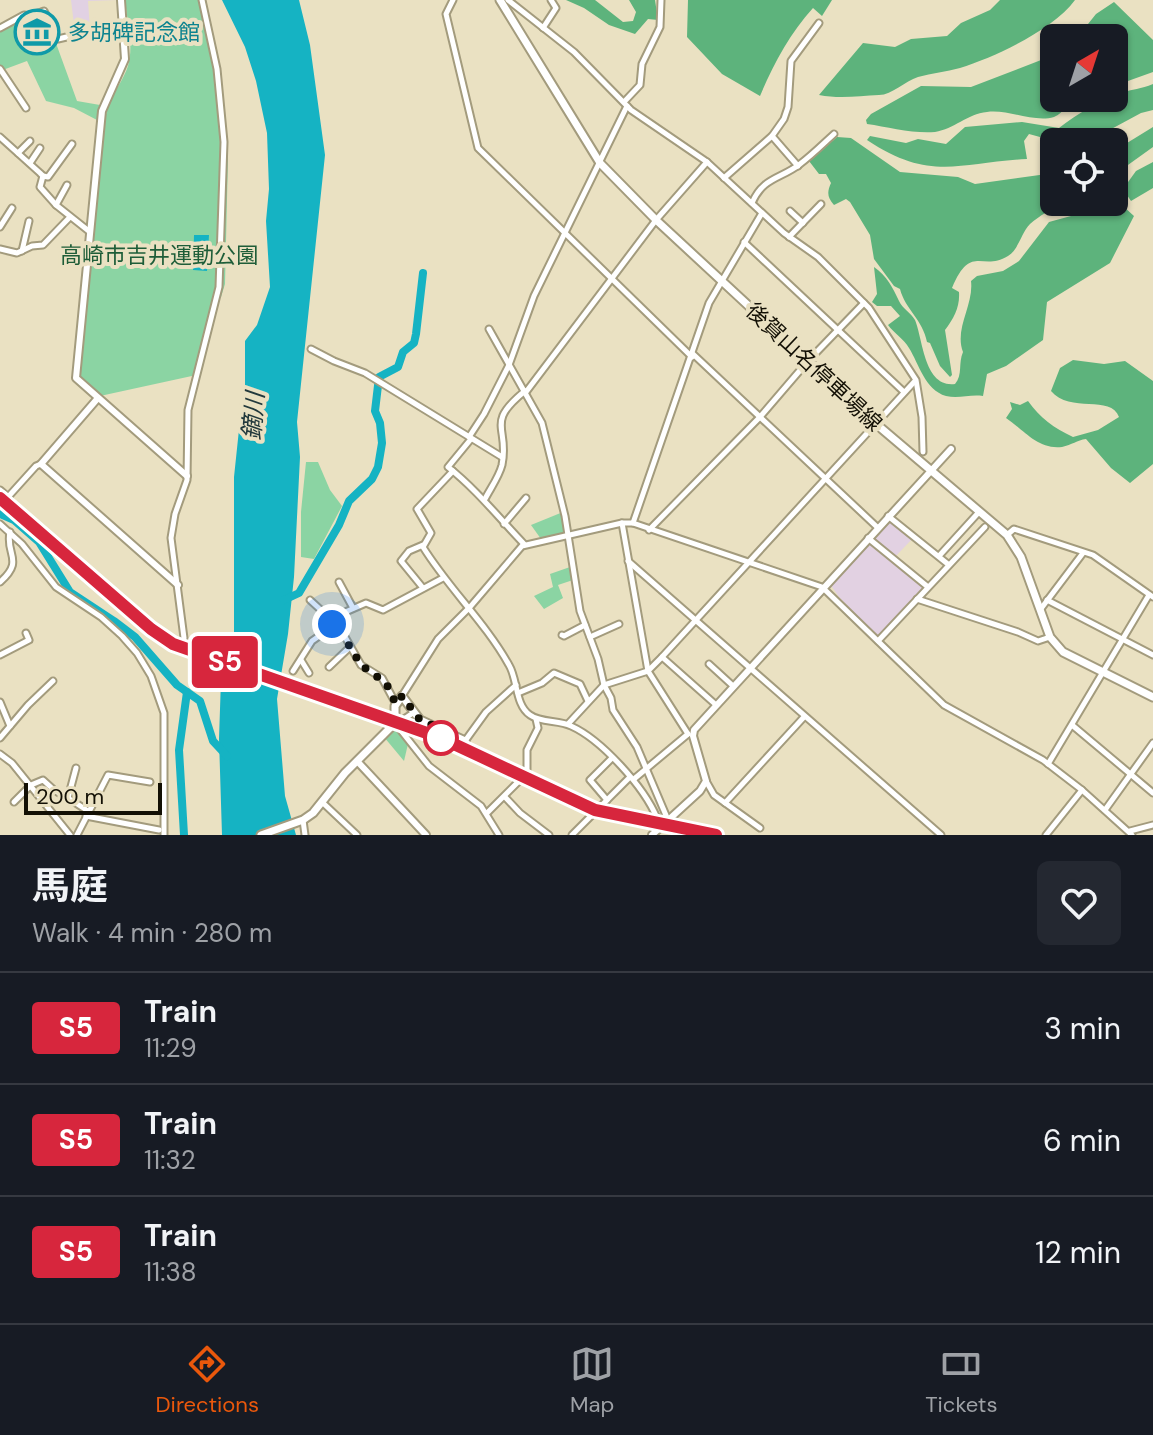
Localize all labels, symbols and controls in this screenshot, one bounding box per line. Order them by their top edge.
museum icon: 多胡碑記念館 [13,8,61,56]
place label: 多胡碑記念館 [68,18,200,47]
north arrow [1040,24,1128,112]
map controls [1040,24,1128,216]
button: locate [1040,128,1128,216]
park label: 高崎市吉井運動公園 [60,241,258,270]
street label: 後賀山名停車場線 [740,296,888,438]
water label: 鏑川 [235,388,271,441]
your location [312,604,352,644]
line badge: S5 [189,636,261,688]
text: S5 [208,643,242,680]
unlabelled marker [424,721,458,755]
scale bar [24,779,162,815]
text: 200 m [36,782,104,811]
text: 馬庭 [32,861,108,911]
button: heart [1037,861,1121,945]
text: Walk · 4 min · 280 m [32,916,272,950]
text: Train [144,992,217,1031]
text: S5 [59,1009,93,1046]
text: 3 min [1044,1009,1121,1048]
text: 11:29 [144,1031,197,1065]
text: Train [144,1104,217,1143]
text: S5 [59,1121,93,1158]
text: 6 min [1043,1121,1121,1160]
text: 11:32 [144,1143,196,1177]
text: Train [144,1216,217,1255]
text: S5 [59,1233,93,1270]
text: 12 min [1035,1233,1121,1272]
text: 11:38 [144,1255,197,1289]
tab: Directions [155,1342,259,1419]
tab: Map [570,1342,614,1419]
tab: Tickets [925,1342,998,1419]

